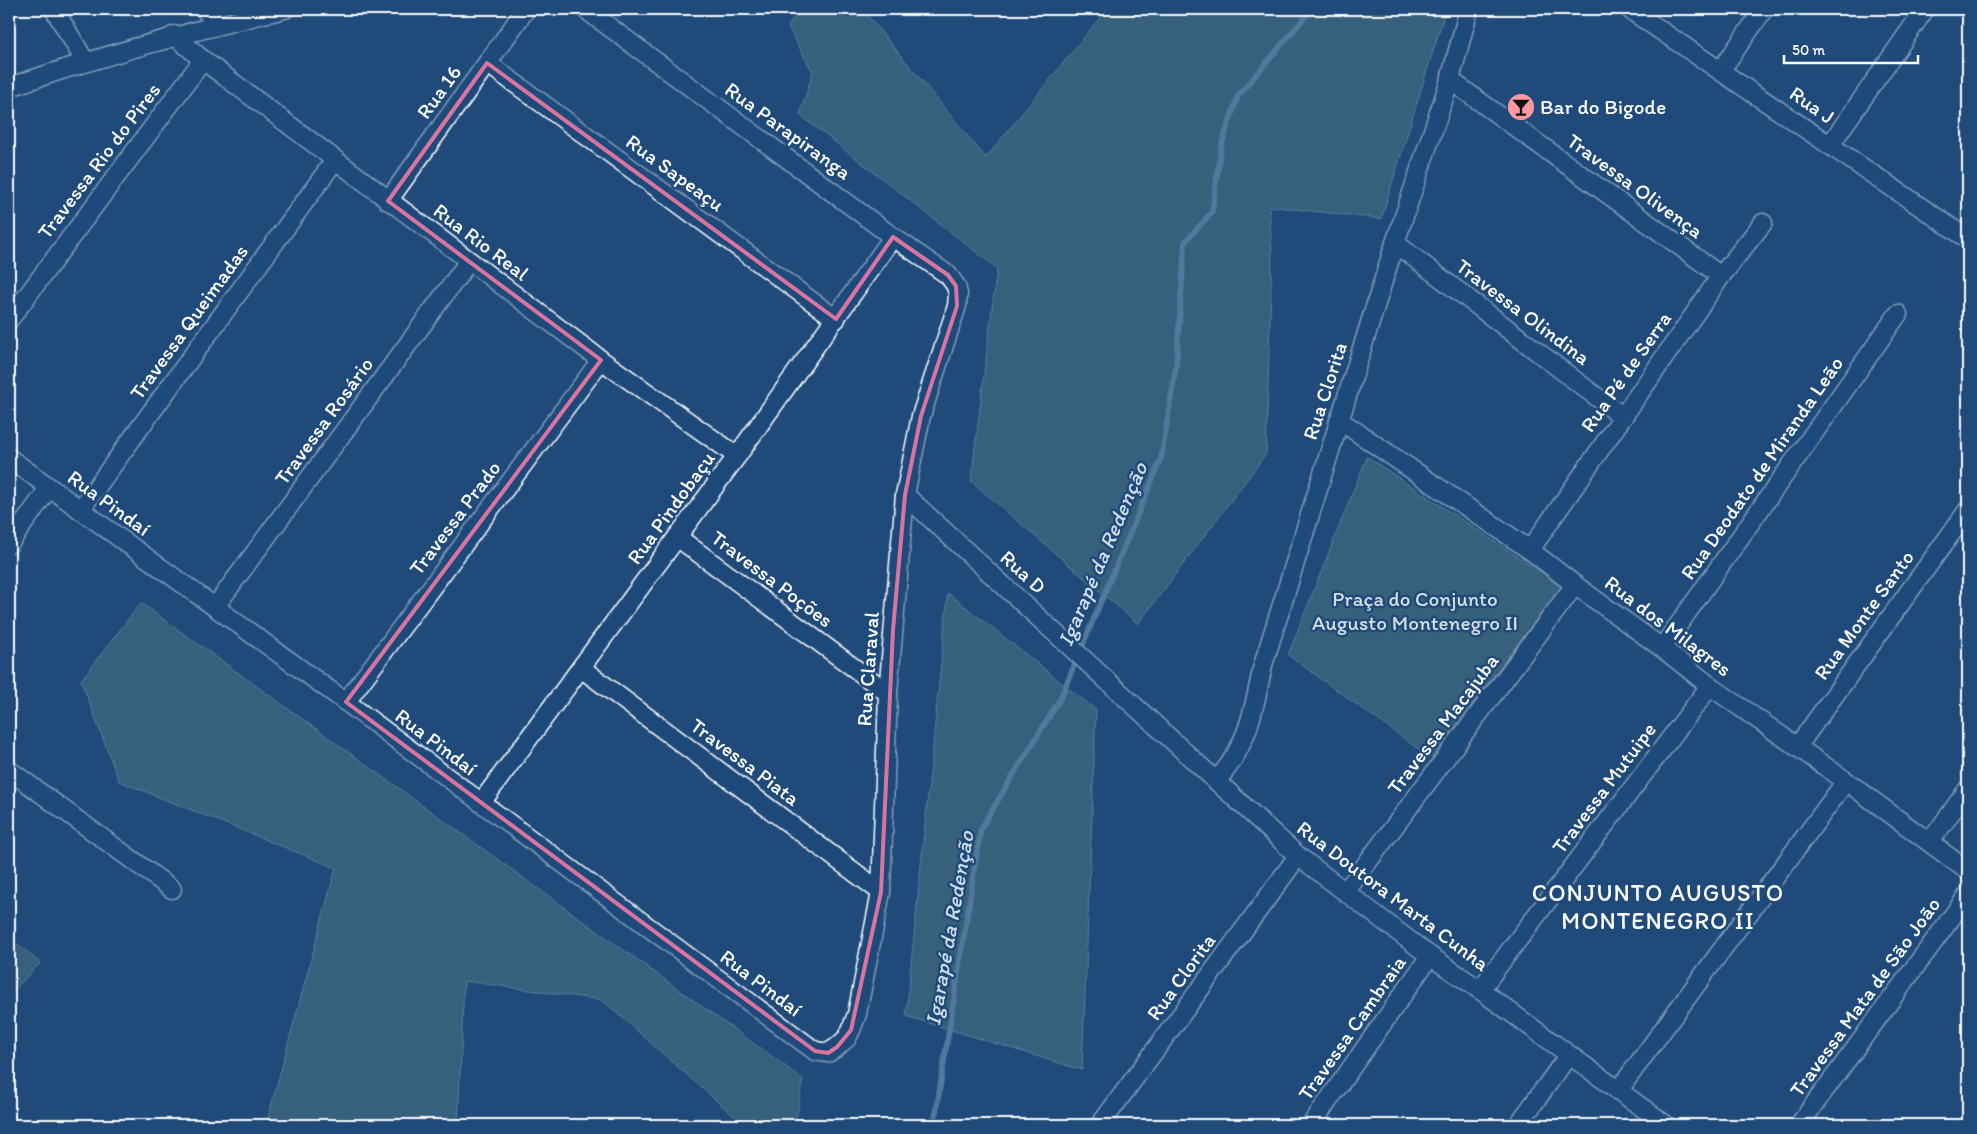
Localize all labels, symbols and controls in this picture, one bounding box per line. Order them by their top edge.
scale bar [1784,32,1918,64]
text: 50 m [1792,41,1825,59]
street label: Rua 16 [411,60,466,123]
street label: Rua Parapiranga [720,76,856,185]
street label: Travessa Rio do Pires [32,78,165,244]
street label: Rua J [1785,80,1840,129]
bar icon: Bar do Bigode [1506,92,1536,122]
place label: Bar do Bigode [1540,94,1666,119]
street label: Travessa Olivença [1562,128,1708,244]
street label: Rua Sapeaçu [621,129,729,217]
street label: Rua Rio Real [429,198,534,286]
street label: Travessa Queimadas [124,239,253,404]
street label: Travessa Olindina [1451,253,1595,370]
street label: Rua Pé de Serra [1575,307,1676,437]
street label: Rua Clorita [1297,339,1352,443]
street label: Rua Deodato de Miranda Leão [1675,351,1848,584]
street label: Travessa Rosário [269,352,378,489]
street label: Rua Pindobaçu [621,446,720,569]
street label: Travessa Prado [404,456,506,580]
water label: Igarapé da Redenção [1052,458,1154,650]
street label: Rua Pindaí [63,464,156,541]
street label: Travessa Poções [707,525,838,632]
street label: Rua D [995,545,1051,599]
street label: Rua Monte Santo [1808,545,1919,684]
street label: Rua dos Milagres [1600,570,1737,681]
park label: Praça do Conjunto Augusto Montenegro II [1312,586,1518,635]
street label: Rua Claraval [851,611,884,727]
street label: Travessa Macajuba [1382,648,1504,799]
street label: Rua Pindaí [390,703,483,781]
street label: Travessa Piata [686,712,805,811]
street label: Travessa Mutuipe [1546,717,1661,858]
street label: Rua Doutora Marta Cunha [1292,815,1494,976]
water label: Igarapé da Redenção [919,828,980,1027]
district label: CONJUNTO AUGUSTO MONTENEGRO II [1532,878,1784,935]
street label: Travessa Mata de São João [1784,892,1945,1101]
street label: Rua Clorita [1141,929,1220,1025]
street label: Rua Pindaí [715,944,808,1022]
street label: Travessa Cambraia [1292,950,1411,1105]

